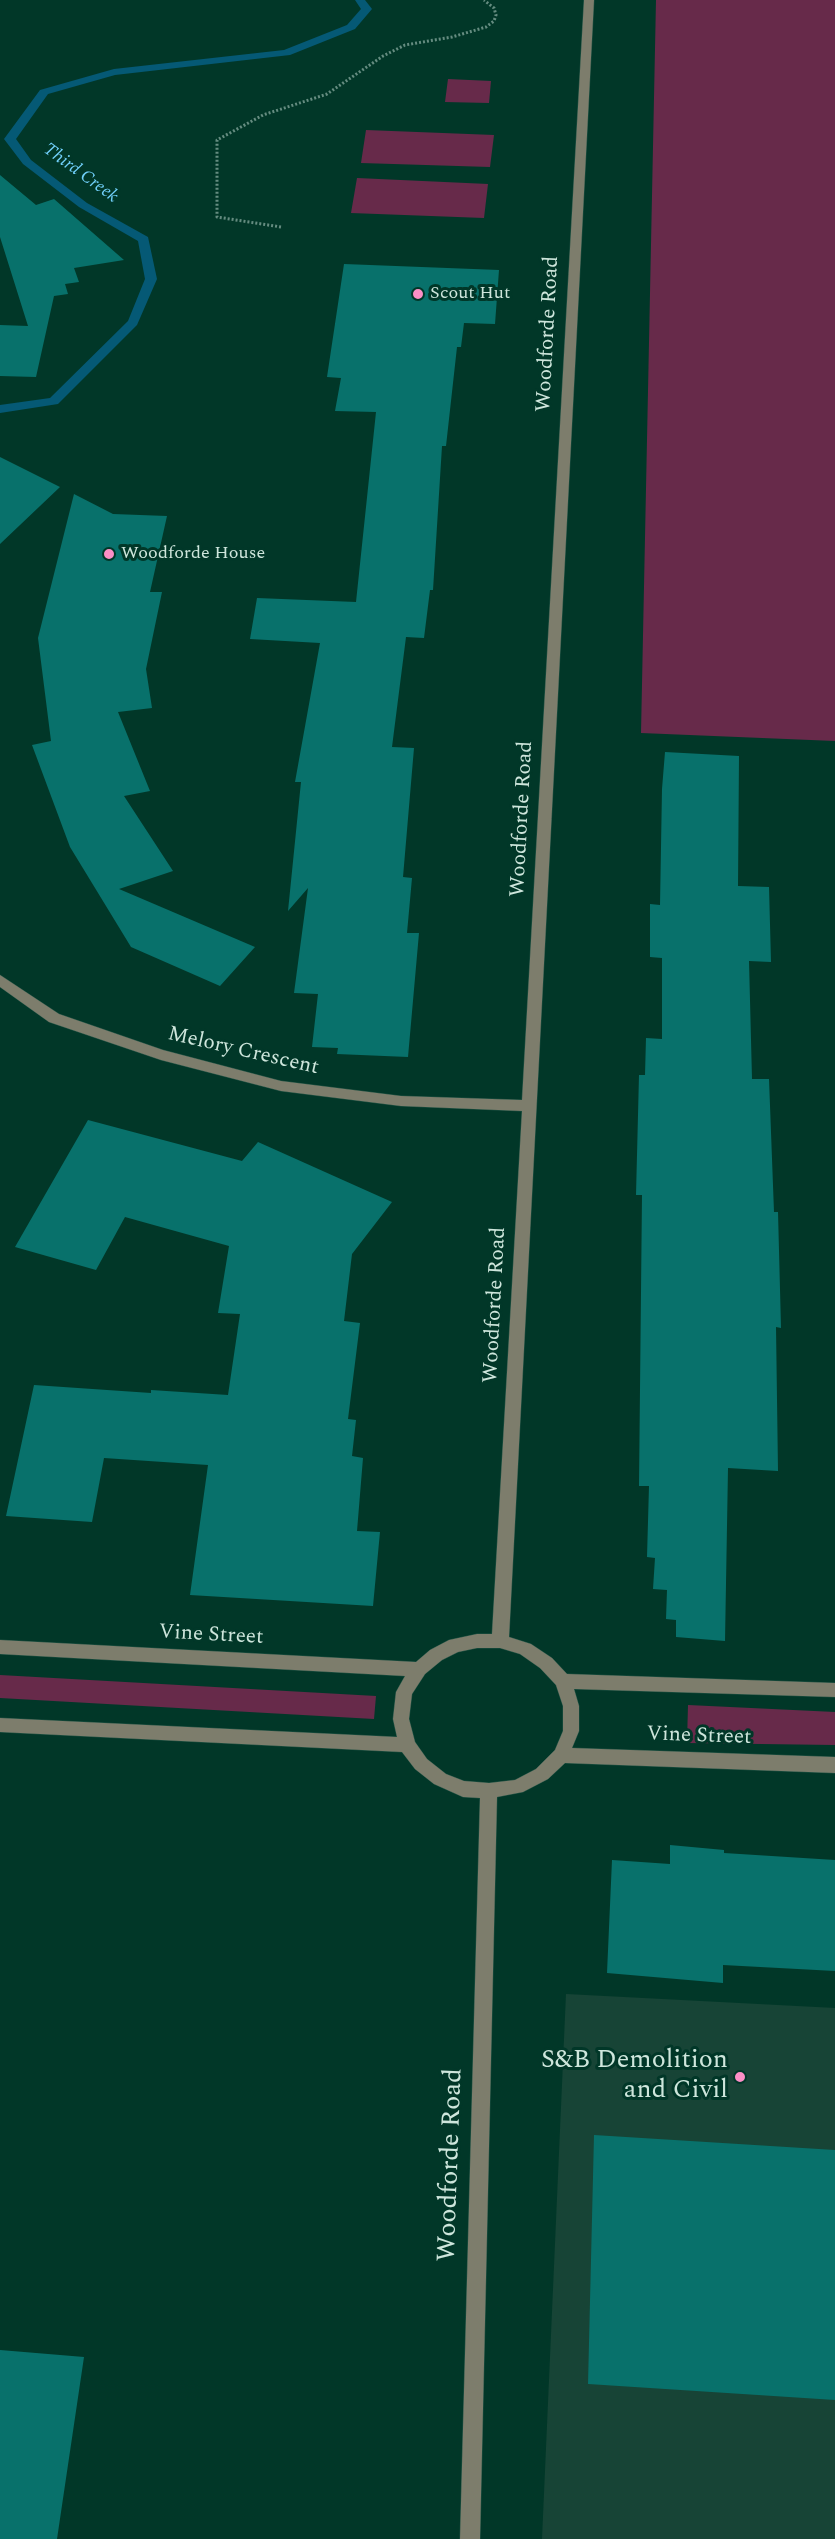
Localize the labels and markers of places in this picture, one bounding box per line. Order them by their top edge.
place label: Scout Hut [430,283,510,305]
marker: Scout Hut [411,287,425,301]
place label: Woodforde House [121,543,265,565]
marker: Woodforde House [102,547,116,561]
place label: S&B Demolition and Civil [541,2046,728,2108]
marker: S&B Demolition and Civil [733,2070,747,2084]

